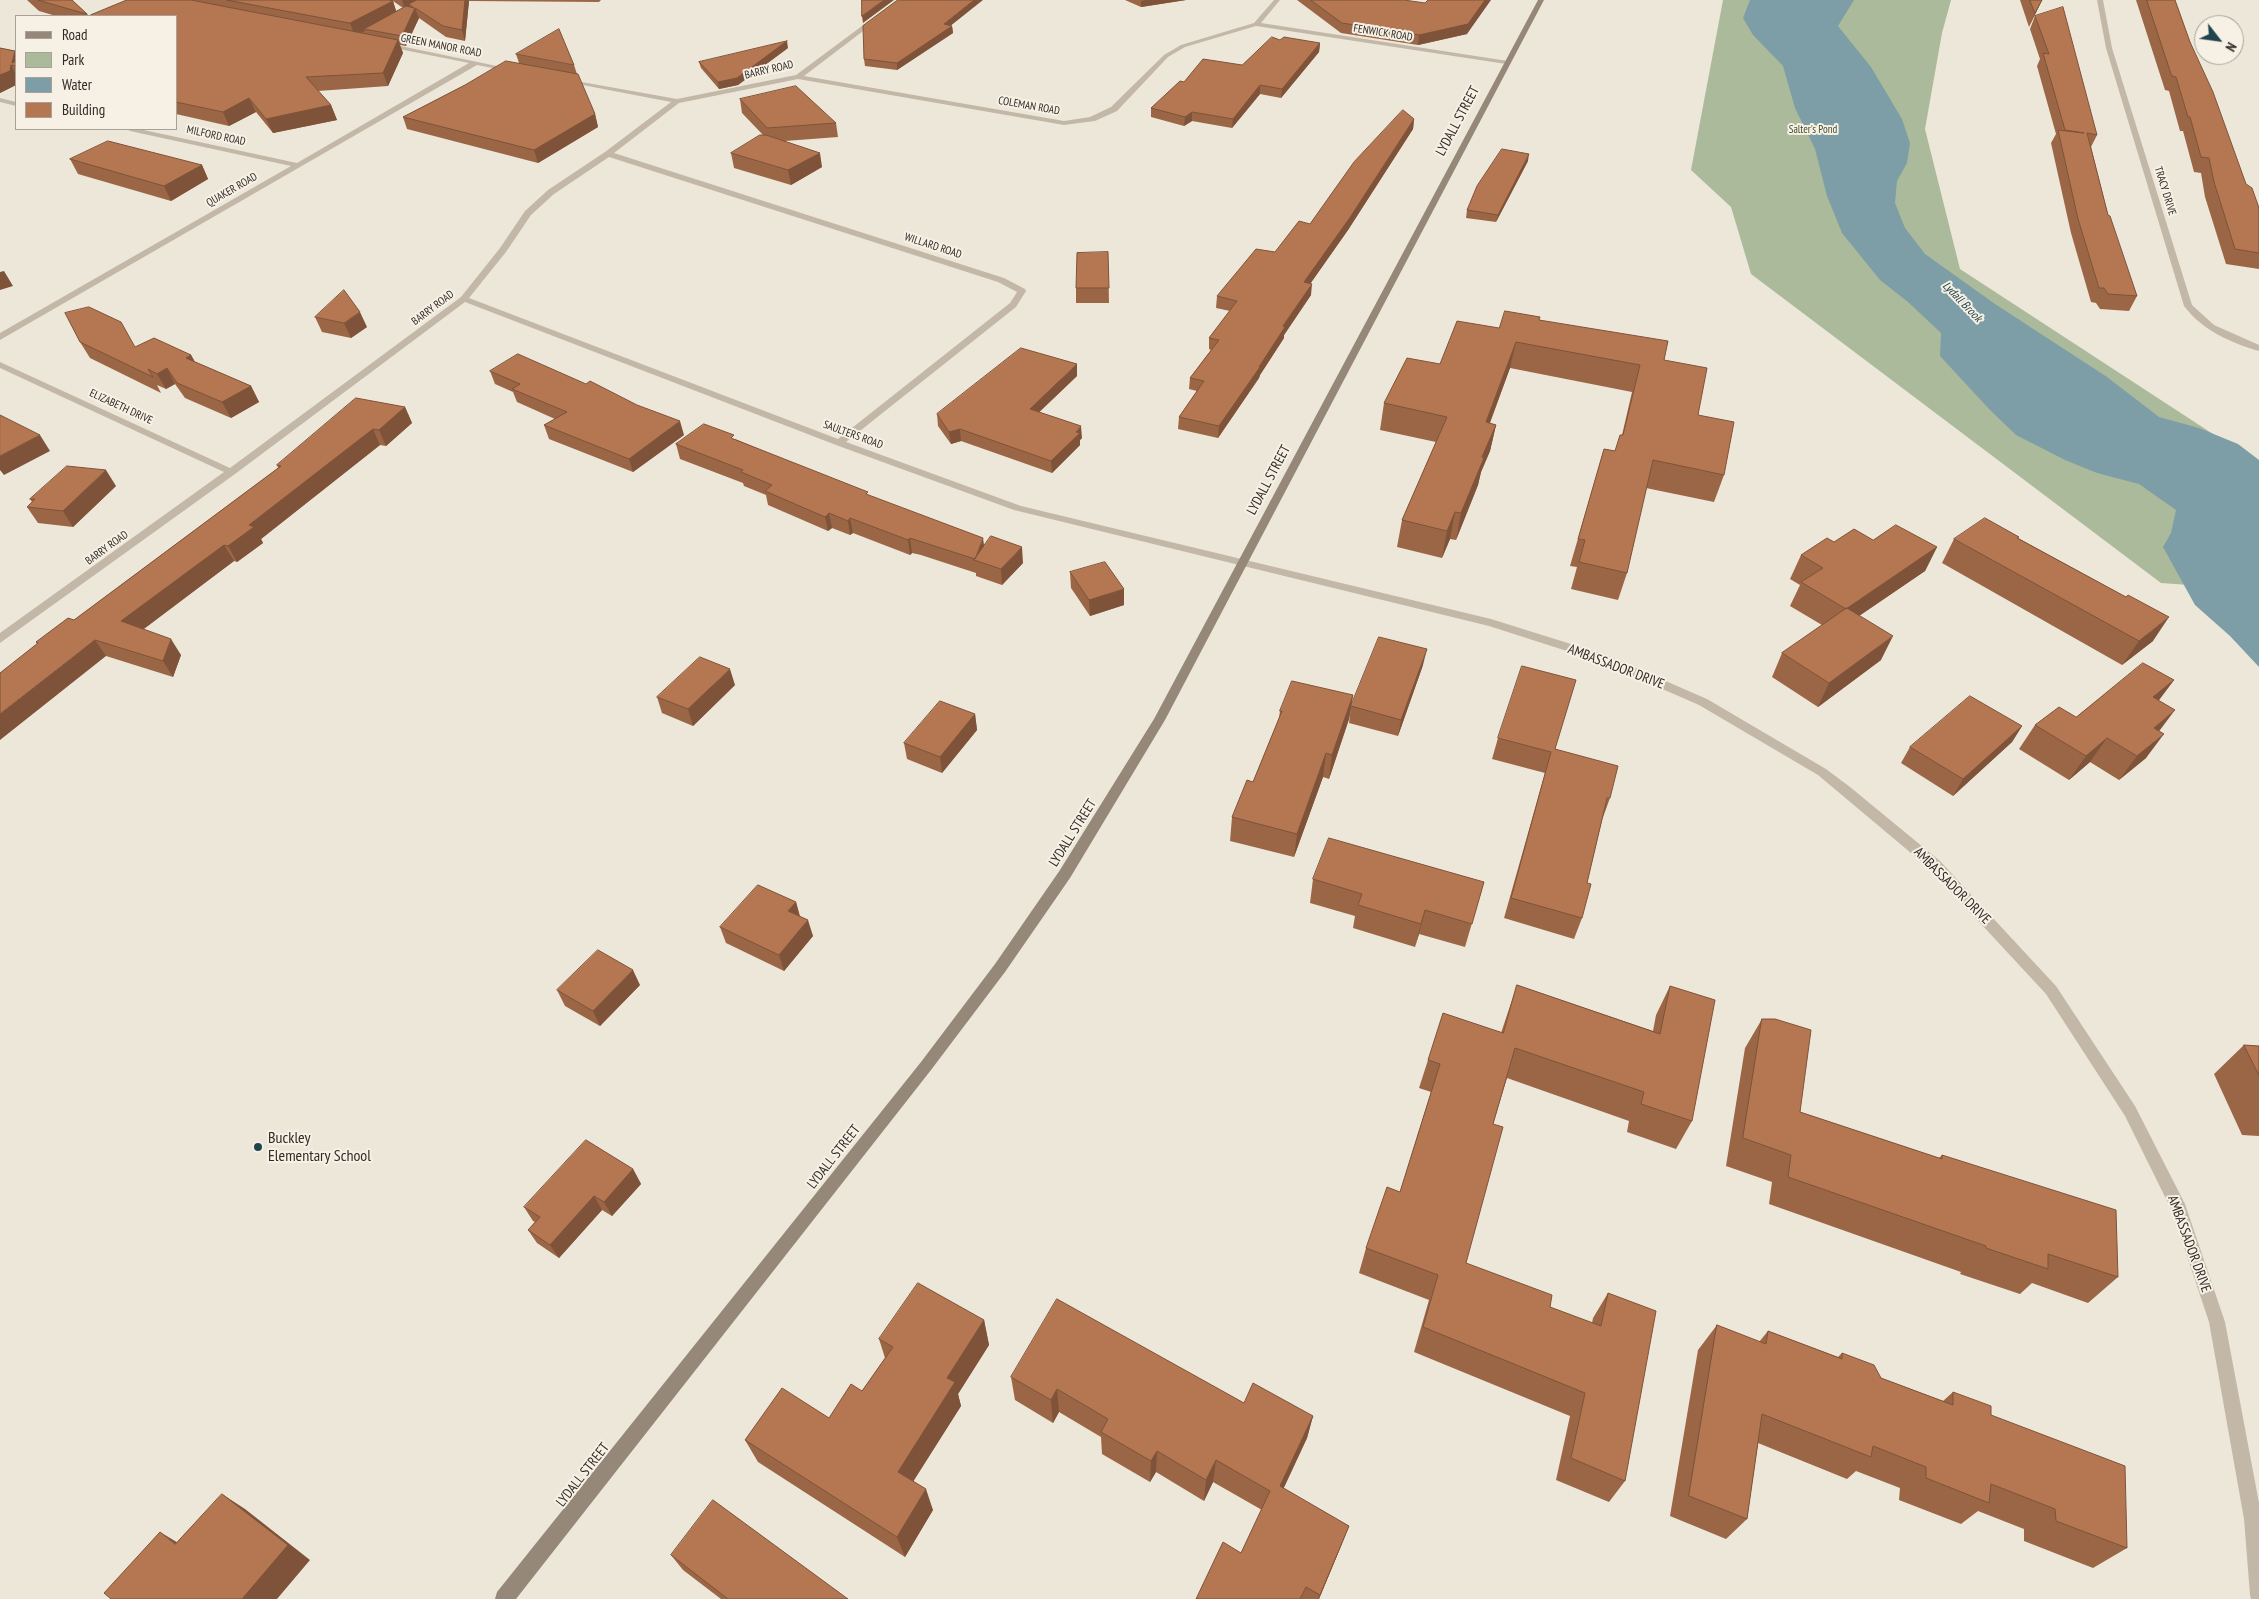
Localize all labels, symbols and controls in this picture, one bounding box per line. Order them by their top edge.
legend [15,15,178,130]
north arrow [2194,15,2244,65]
street label: FENWICK ROAD [1352,22,1414,44]
text: Road [62,25,88,44]
street label: GREEN MANOR ROAD [400,32,482,60]
text: N [2221,39,2241,55]
text: Park [62,50,84,69]
street label: BARRY ROAD [743,58,795,82]
text: Water [62,75,92,94]
street label: LYDALL STREET [1433,83,1483,159]
street label: COLEMAN ROAD [997,94,1061,118]
text: Building [62,100,105,119]
street label: MILFORD ROAD [185,123,247,149]
park label: Salter's Pond [1789,123,1837,137]
street label: TRACY DRIVE [2151,165,2179,217]
street label: QUAKER ROAD [204,170,260,210]
street label: WILLARD ROAD [903,231,963,261]
water label: Lydall Brook [1939,279,1985,325]
street label: BARRY ROAD [409,288,457,328]
street label: ELIZABETH DRIVE [87,387,155,427]
street label: SAULTERS ROAD [821,418,885,452]
street label: LYDALL STREET [1244,442,1294,518]
street label: BARRY ROAD [83,528,131,568]
street label: AMBASSADOR DRIVE [1565,641,1667,693]
street label: LYDALL STREET [1046,796,1100,870]
street label: AMBASSADOR DRIVE [1910,844,1994,928]
street label: LYDALL STREET [804,1122,864,1192]
place label: Buckley Elementary School [268,1128,371,1166]
marker: Buckley Elementary School [252,1141,264,1153]
street label: AMBASSADOR DRIVE [2164,1193,2214,1295]
street label: LYDALL STREET [553,1440,613,1510]

